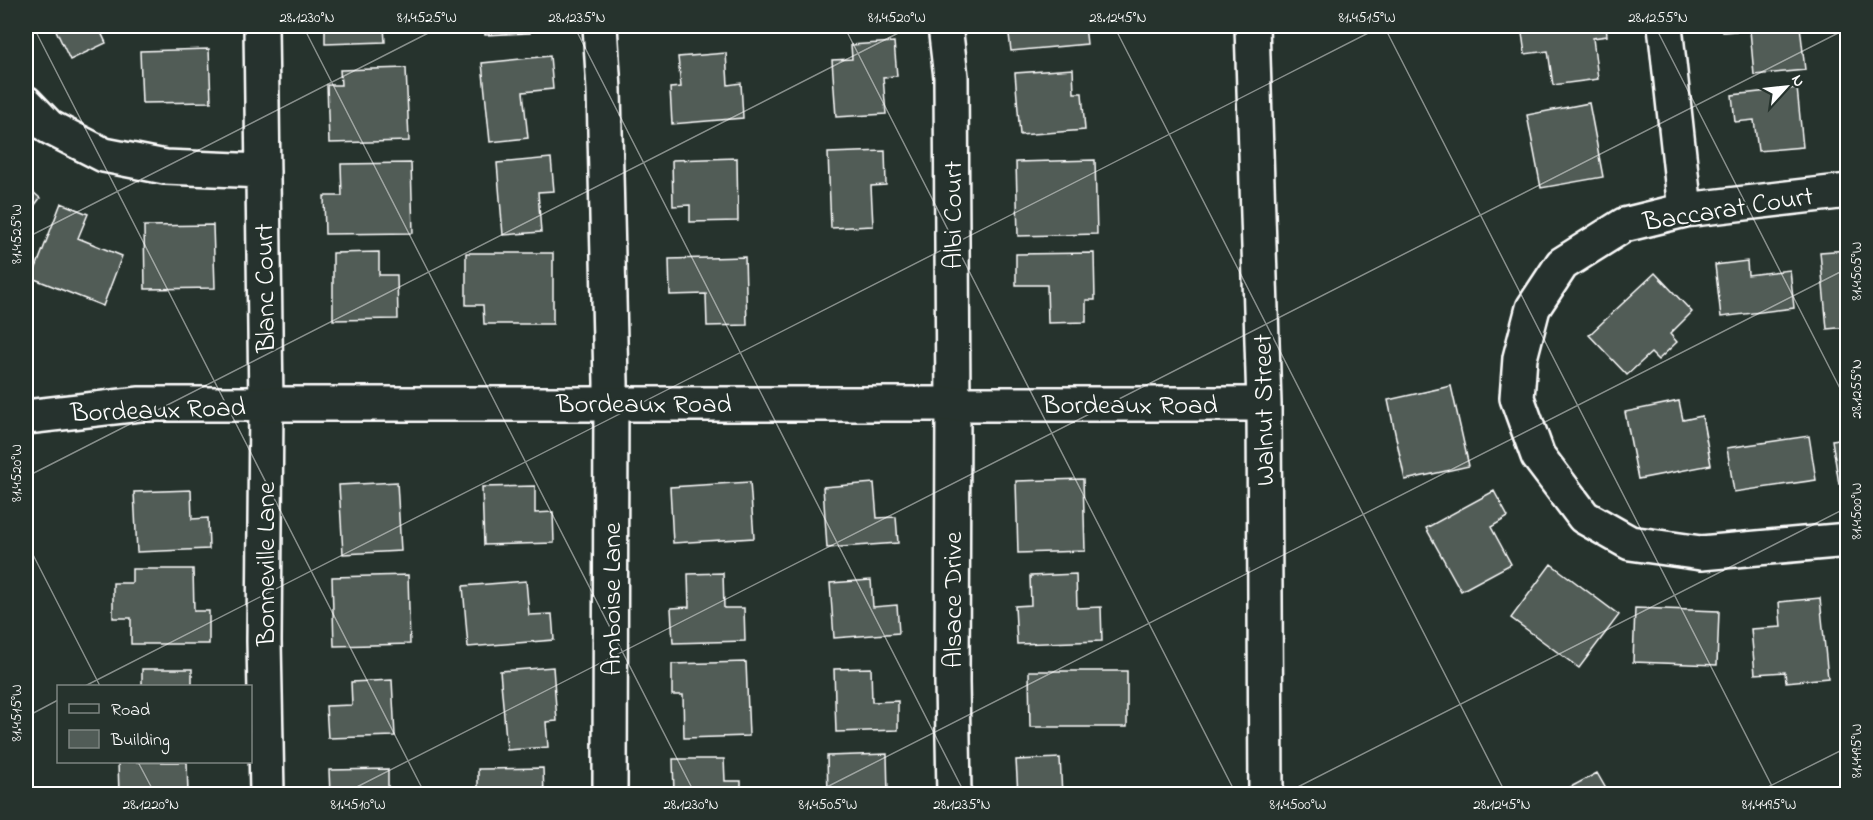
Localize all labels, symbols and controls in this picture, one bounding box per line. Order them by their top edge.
text: 28.1230°N [279,7,335,29]
text: 81.4525°W [397,7,457,29]
text: 28.1235°N [548,7,606,29]
text: 81.4520°W [868,7,926,29]
text: 28.1245°N [1089,7,1147,29]
text: 81.4515°W [1338,7,1396,29]
text: 28.1255°N [1628,7,1688,29]
north arrow [1756,57,1816,117]
text: N [1784,71,1811,92]
street label: Albi Court [935,161,974,269]
street label: Baccarat Court [1640,178,1816,243]
text: 81.4525°W [6,204,28,264]
street label: Blanc Court [246,223,287,354]
text: 81.4505°W [1846,242,1868,300]
street label: Walnut Street [1245,333,1286,487]
text: 28.1255°N [1846,359,1868,419]
street label: Bordeaux Road [555,386,732,425]
street label: Bordeaux Road [1041,387,1218,426]
street label: Bordeaux Road [69,389,246,434]
text: 81.4520°W [6,444,28,502]
street label: Bonneville Lane [248,481,287,647]
text: 81.4500°W [1846,483,1868,539]
street label: Amboise Lane [594,521,633,676]
street label: Alsace Drive [935,531,974,668]
text: 81.4515°W [6,684,28,742]
legend [57,685,252,763]
text: Road [111,698,150,724]
text: 81.4495°W [1846,724,1868,778]
text: Building [110,728,170,755]
text: 28.1220°N [123,794,179,816]
text: 81.4510°W [330,794,386,816]
text: 28.1230°N [663,794,719,816]
text: 81.4505°W [799,794,857,816]
text: 28.1235°N [933,794,991,816]
text: 81.4500°W [1270,794,1326,816]
text: 28.1245°N [1473,794,1531,816]
text: 81.4495°W [1742,794,1796,816]

